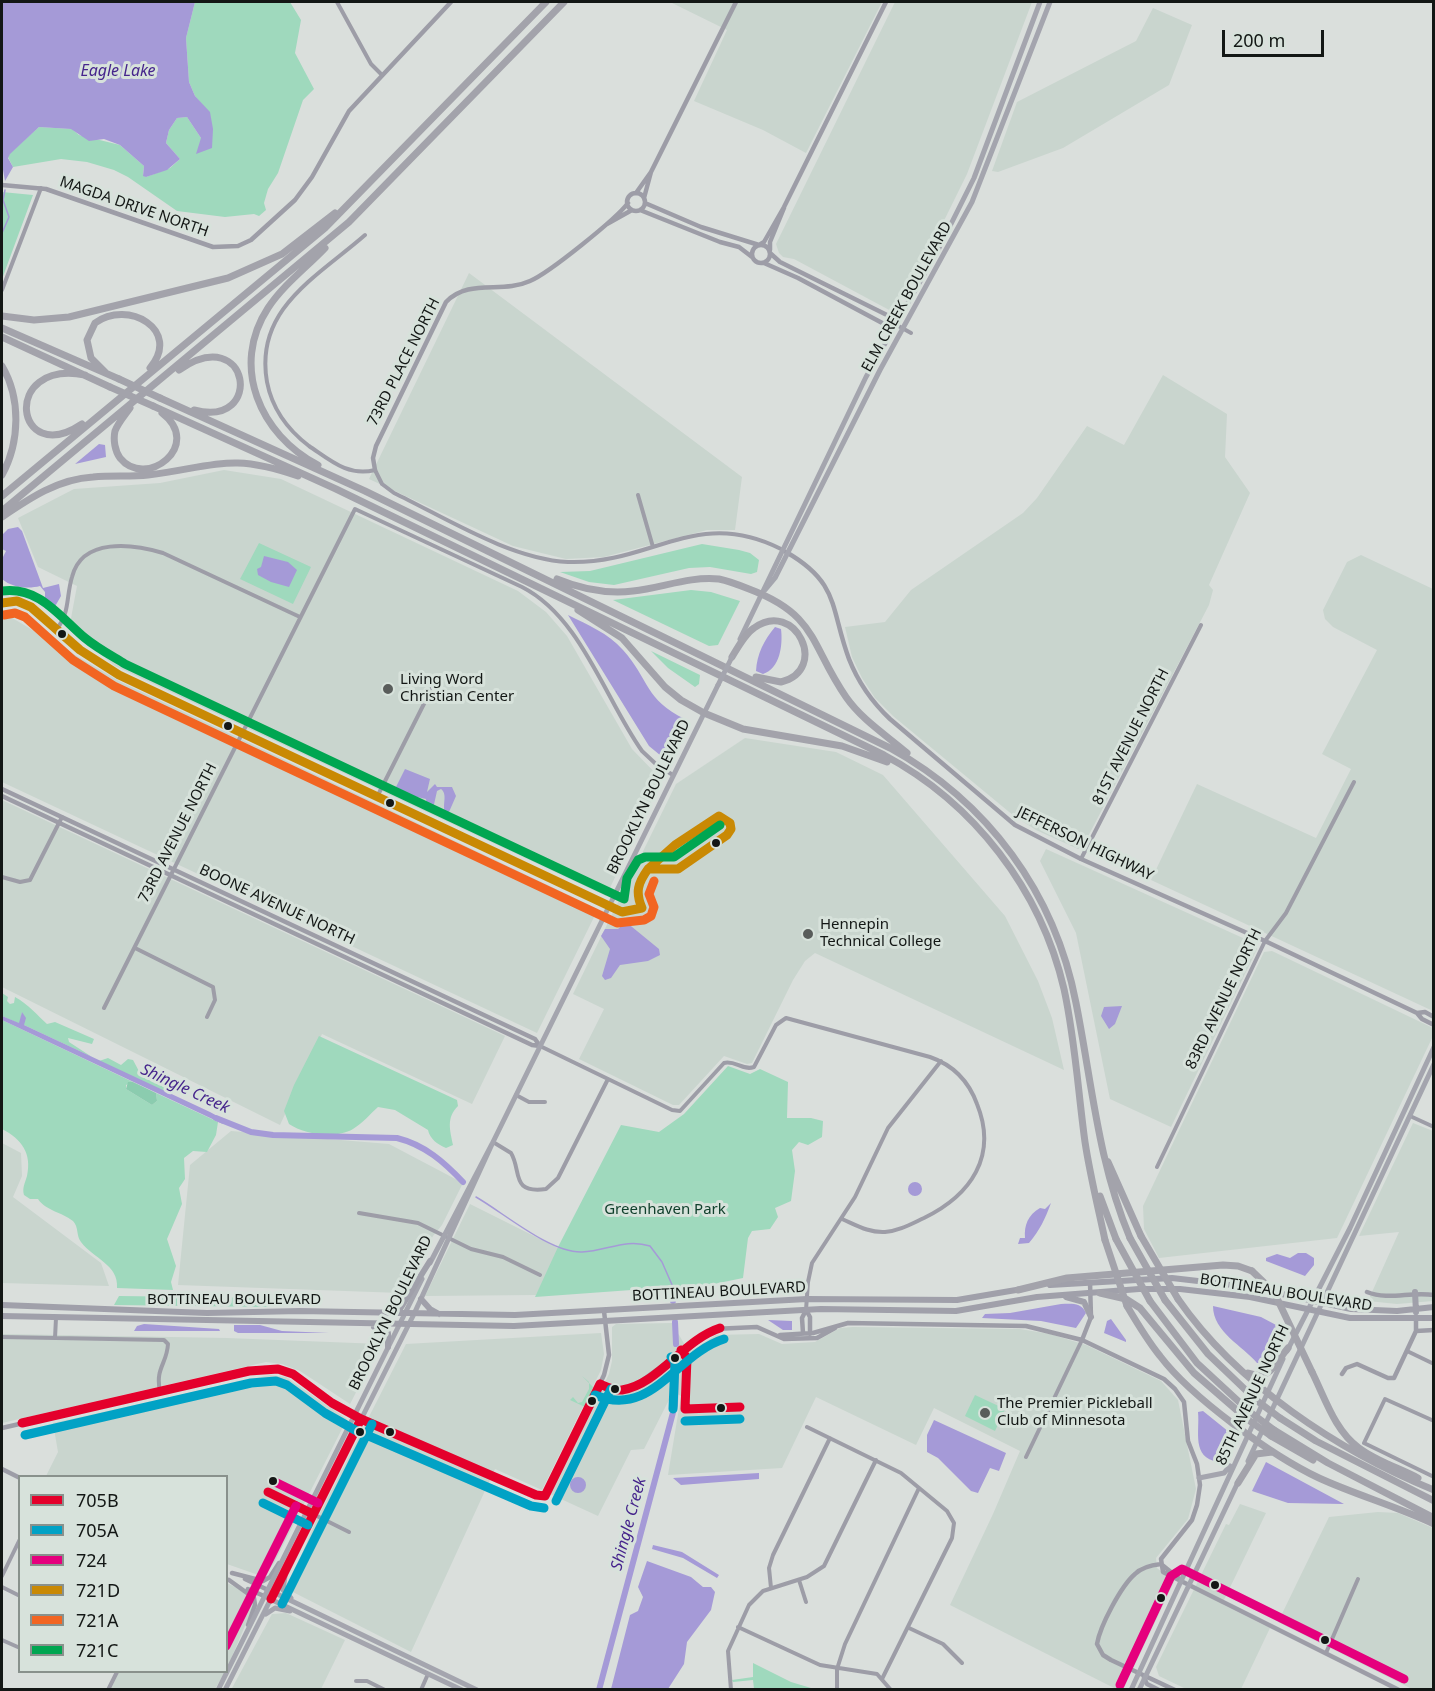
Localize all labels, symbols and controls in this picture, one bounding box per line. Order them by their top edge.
scale bar [1225,18,1327,56]
text: 200 m [1233,28,1285,52]
water label: Eagle Lake [80,61,156,81]
street label: MAGDA DRIVE NORTH [57,173,211,241]
street label: ELM CREEK BOULEVARD [858,219,956,375]
street label: 73RD PLACE NORTH [364,295,444,429]
unlabelled marker [56,628,68,640]
street label: 81ST AVENUE NORTH [1089,666,1173,808]
place label: Living Word Christian Center [400,671,514,706]
marker: Living Word Christian Center [381,682,395,696]
street label: BROOKLYN BOULEVARD [604,717,694,877]
unlabelled marker [222,720,234,732]
street label: 73RD AVENUE NORTH [135,760,221,906]
unlabelled marker [384,797,396,809]
street label: JEFFERSON HIGHWAY [1014,803,1156,885]
unlabelled marker [710,837,722,849]
street label: BOONE AVENUE NORTH [196,861,358,949]
place label: Hennepin Technical College [820,916,941,951]
street label: 83RD AVENUE NORTH [1182,926,1266,1072]
marker: Hennepin Technical College [801,927,815,941]
water label: Shingle Creek [138,1060,232,1118]
park label: Greenhaven Park [604,1201,726,1219]
street label: BROOKLYN BOULEVARD [346,1233,436,1393]
street label: BOTTINEAU BOULEVARD [1199,1270,1373,1316]
street label: BOTTINEAU BOULEVARD [632,1278,806,1306]
street label: BOTTINEAU BOULEVARD [147,1291,321,1309]
street label: 85TH AVENUE NORTH [1212,1322,1294,1468]
unlabelled marker [669,1352,681,1364]
unlabelled marker [609,1383,621,1395]
unlabelled marker [586,1395,598,1407]
place label: The Premier Pickleball Club of Minnesota [997,1395,1153,1430]
unlabelled marker [715,1402,727,1414]
marker: The Premier Pickleball Club of Minnesota [978,1406,992,1420]
unlabelled marker [354,1426,366,1438]
unlabelled marker [384,1426,396,1438]
legend [18,1475,228,1673]
unlabelled marker [267,1475,279,1487]
water label: Shingle Creek [607,1475,651,1573]
text: 705B [76,1488,119,1512]
text: 705A [76,1518,118,1542]
text: 724 [76,1548,107,1572]
text: 721D [76,1578,120,1602]
unlabelled marker [1209,1579,1221,1591]
unlabelled marker [1155,1592,1167,1604]
text: 721A [76,1608,118,1632]
unlabelled marker [1319,1634,1331,1646]
text: 721C [76,1638,118,1662]

